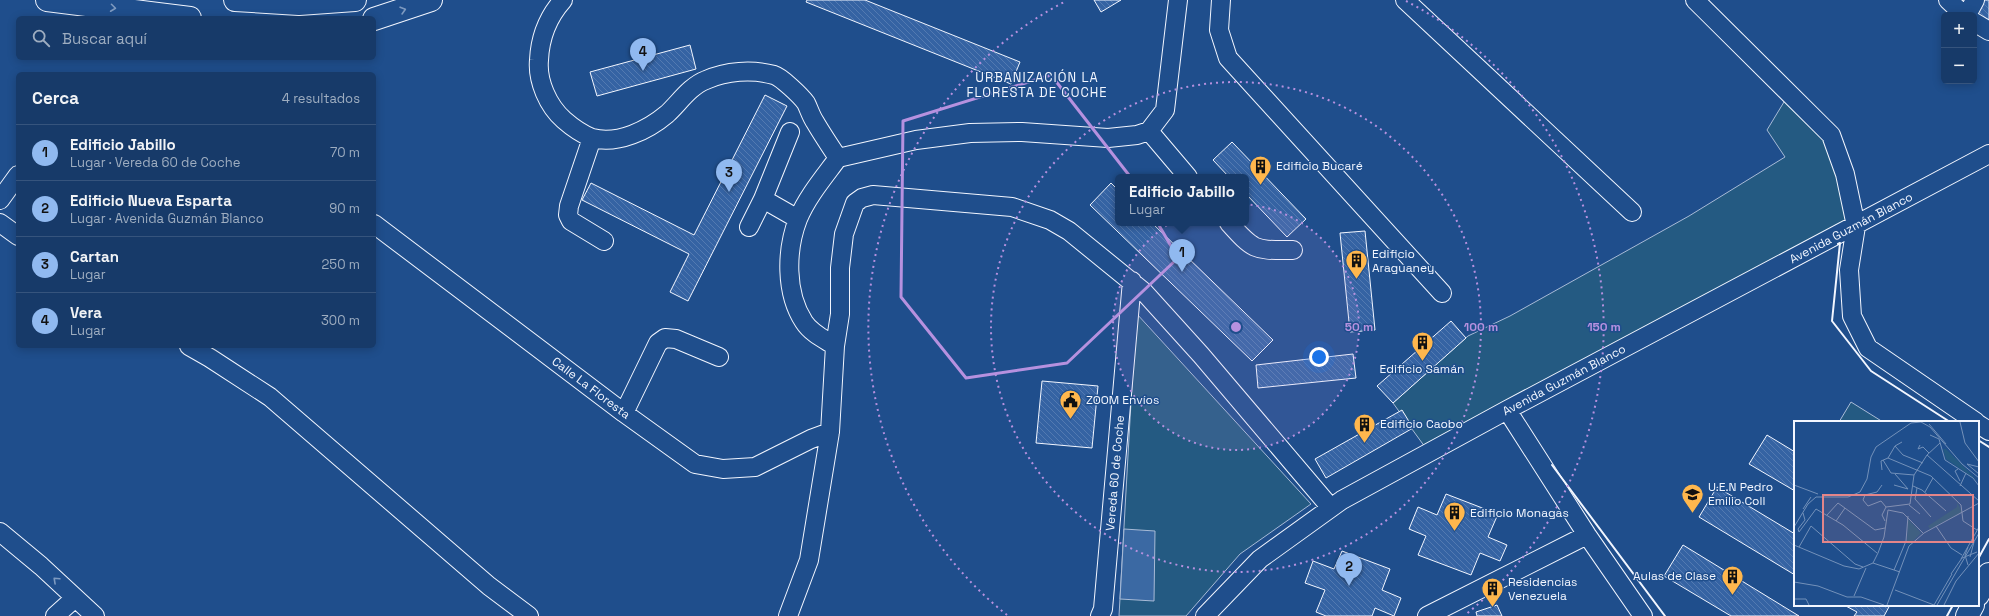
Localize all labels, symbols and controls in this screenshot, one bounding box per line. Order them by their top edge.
one-way arrow [110,3,116,12]
one-way arrow [399,6,406,15]
map controls [1941,12,1977,84]
button: + [1941,12,1977,48]
search box [16,16,376,60]
icon: search [30,27,52,49]
text: Buscar aquí [62,29,147,48]
pin: 4 [630,38,656,71]
button: − [1941,48,1977,84]
district label: URBANIZACIÓN LA FLORESTA DE COCHE [966,69,1108,101]
text: Cerca [32,87,79,109]
text: 4 resultados [282,90,360,107]
text: Edificio Jabillo [70,135,176,154]
text: 1 [42,144,48,161]
text: 70 m [330,144,360,161]
building icon: Edificio Bucaré [1247,153,1273,186]
text: Lugar · Vereda 60 de Coche [70,154,240,171]
place label: Edificio Bucaré [1276,158,1363,174]
pin: 3 [716,159,742,192]
popup [1115,174,1249,226]
text: Edificio Jabillo [1129,182,1235,201]
street label: Avenida Guzmán Blanco [1787,189,1915,267]
text: Edificio Nueva Esparta [70,191,232,210]
text: 2 [41,200,49,217]
text: 90 m [329,200,360,217]
text: Lugar [1129,201,1165,218]
text: Lugar · Avenida Guzmán Blanco [70,210,264,227]
pin: 1 [1169,239,1195,272]
place label: Edificio Araguaney [1372,246,1434,276]
text: Cartan [70,247,119,266]
building icon: Edificio Araguaney [1344,248,1370,281]
text: 3 [41,256,49,273]
text: 250 m [322,256,360,273]
text: Lugar [70,266,106,283]
text: Vera [70,303,102,322]
text: 4 [41,312,49,329]
text: 300 m [321,312,360,329]
text: 50 m [1345,319,1373,335]
text: 100 m [1464,319,1498,335]
text: 150 m [1587,319,1621,335]
centre of rings [1229,320,1243,334]
text: Lugar [70,322,106,339]
building icon: Edificio Samán [1409,329,1435,362]
street label: Avenida Guzmán Blanco [1500,341,1628,419]
your location [1309,347,1329,367]
street label: Calle La Floresta [549,353,633,423]
place label: Edificio Samán [1380,361,1464,377]
public building icon: ZOOM Envíos [1058,387,1084,420]
place label: ZOOM Envíos [1086,392,1159,408]
building icon: Edificio Caobo [1351,411,1377,444]
street label: Vereda 60 de Coche [1102,415,1128,531]
place label: Edificio Caobo [1380,416,1463,432]
inset map [1794,421,1979,606]
place label: U.E.N Pedro Emilio Coll [1708,479,1773,509]
school or university icon: U.E.N Pedro Emilio Coll [1679,481,1705,514]
building icon: Edificio Monagas [1441,500,1467,533]
place label: Edificio Monagas [1470,505,1569,521]
pin: 2 [1336,553,1362,586]
building icon: Aulas de Clase [1719,563,1745,596]
place label: Aulas de Clase [1633,568,1716,584]
place label: Residencias Venezuela [1508,574,1577,604]
building icon: Residencias Venezuela [1480,576,1506,609]
one-way arrow [53,578,61,585]

